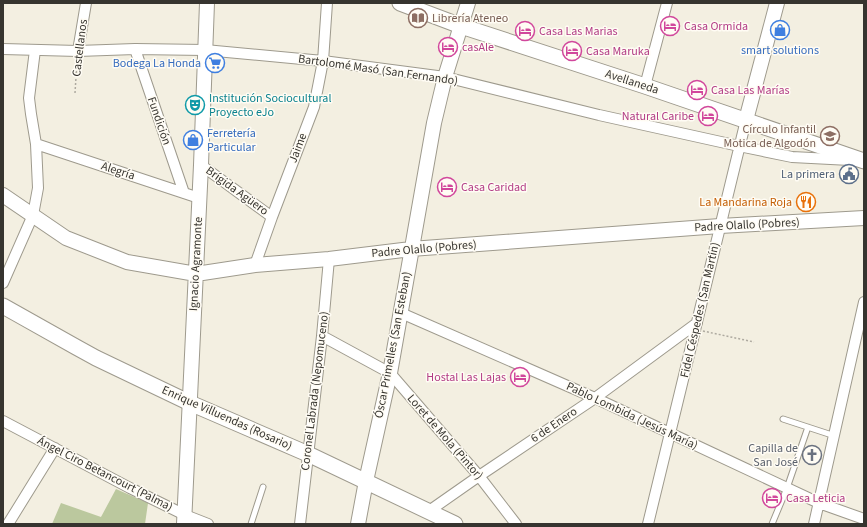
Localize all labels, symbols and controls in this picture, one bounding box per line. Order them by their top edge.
library icon: Librería Ateneo [407,7,429,29]
place label: Librería Ateneo [432,10,508,27]
hotel icon: Casa Ormida [659,15,681,37]
street label: Castellanos [68,18,92,78]
place label: Casa Ormida [684,18,748,35]
shop icon: smart solutions [769,19,791,41]
hotel icon: Casa Las Marias [514,20,536,42]
place label: Casa Las Marias [539,23,618,40]
hotel icon: casAle [437,36,459,58]
place label: casAle [462,39,494,56]
hotel icon: Casa Maruka [561,40,583,62]
place label: smart solutions [741,42,819,59]
place label: Casa Maruka [586,43,650,60]
street label: Bartolomé Masó (San Fernando) [297,50,459,90]
supermarket icon: Bodega La Honda [204,52,226,74]
place label: Bodega La Honda [113,55,201,72]
street label: Avellaneda [603,65,661,99]
hotel icon: Casa Las Marías [686,79,708,101]
place label: Casa Las Marías [711,82,790,99]
place label: Institución Sociocultural Proyecto eJo [209,90,331,121]
theatre icon: Institución Sociocultural Proyecto eJo [184,94,206,116]
street label: Fundición [143,95,175,147]
hotel icon: Natural Caribe [697,105,719,127]
place label: Natural Caribe [622,108,694,125]
place label: Círculo Infantil Motica de Algodón [723,121,816,152]
place label: Ferretería Particular [207,125,257,156]
school or university icon: Círculo Infantil Motica de Algodón [819,125,841,147]
shop icon: Ferretería Particular [182,129,204,151]
street label: Jaime [285,131,311,165]
street label: Alegría [99,158,137,184]
street label: Brígida Agüero [202,162,272,220]
public building icon: La primera [838,163,860,185]
place label: La primera [781,166,835,183]
hotel icon: Casa Caridad [436,176,458,198]
place label: Casa Caridad [461,179,527,196]
restaurant icon: La Mandarina Roja [795,191,817,213]
place label: La Mandarina Roja [699,194,792,211]
street label: Padre Olallo (Pobres) [694,214,800,236]
street label: Ignacio Agramonte [185,216,207,312]
street label: Padre Olallo (Pobres) [371,236,477,262]
street label: Fidel Céspedes (San Martín) [676,241,724,379]
street label: Óscar Primelles (San Esteban) [370,270,416,420]
street label: Coronel Labrada (Nepomuceno) [297,310,333,472]
hotel icon: Hostal Las Lajas [509,366,531,388]
place label: Hostal Las Lajas [426,369,506,386]
street label: Pablo Lombida (Jesús María) [563,378,701,454]
street label: Enrique Villuendas (Rosario) [159,382,295,454]
street label: Loret de Mola (Pintor) [403,391,487,483]
street label: 6 de Enero [527,403,581,447]
street label: Ángel Ciro Betancourt (Palma) [34,432,176,516]
place label: Capilla de San José [748,440,798,471]
church icon: Capilla de San José [801,444,823,466]
hotel icon: Casa Leticia [761,487,783,509]
place label: Casa Leticia [786,490,845,507]

